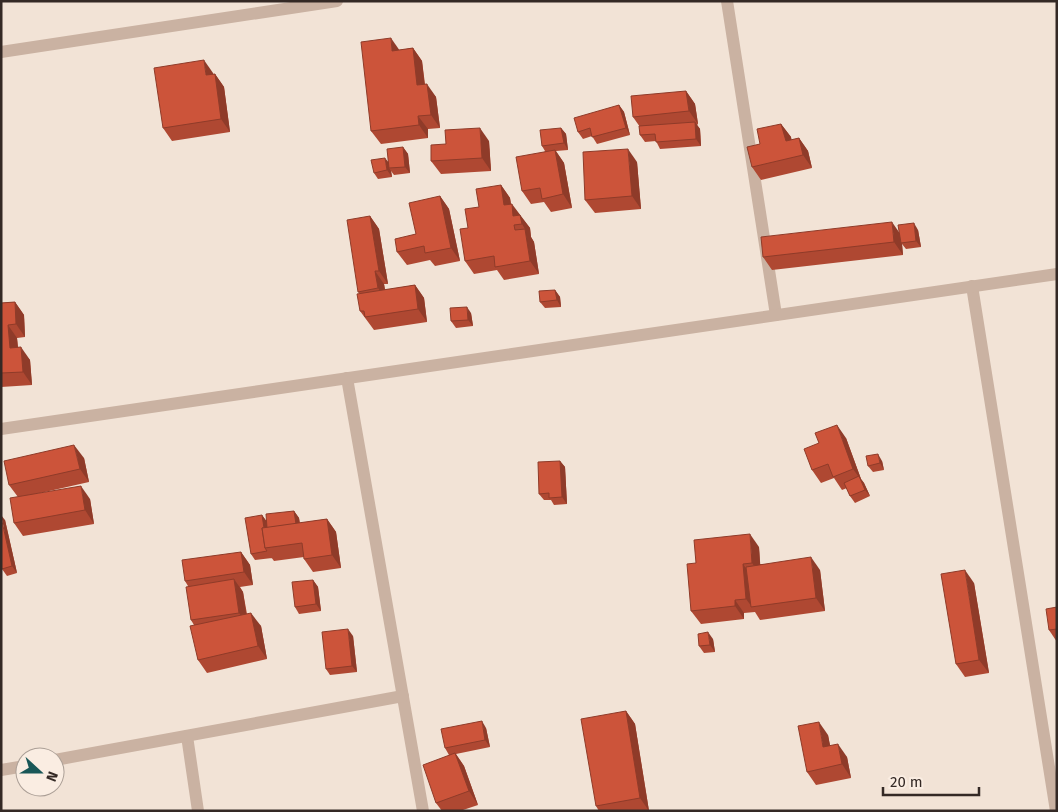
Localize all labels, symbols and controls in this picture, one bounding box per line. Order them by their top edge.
north arrow [15,747,65,797]
scale bar [883,764,979,796]
text: N [42,769,61,784]
text: 20 m [890,773,923,791]

